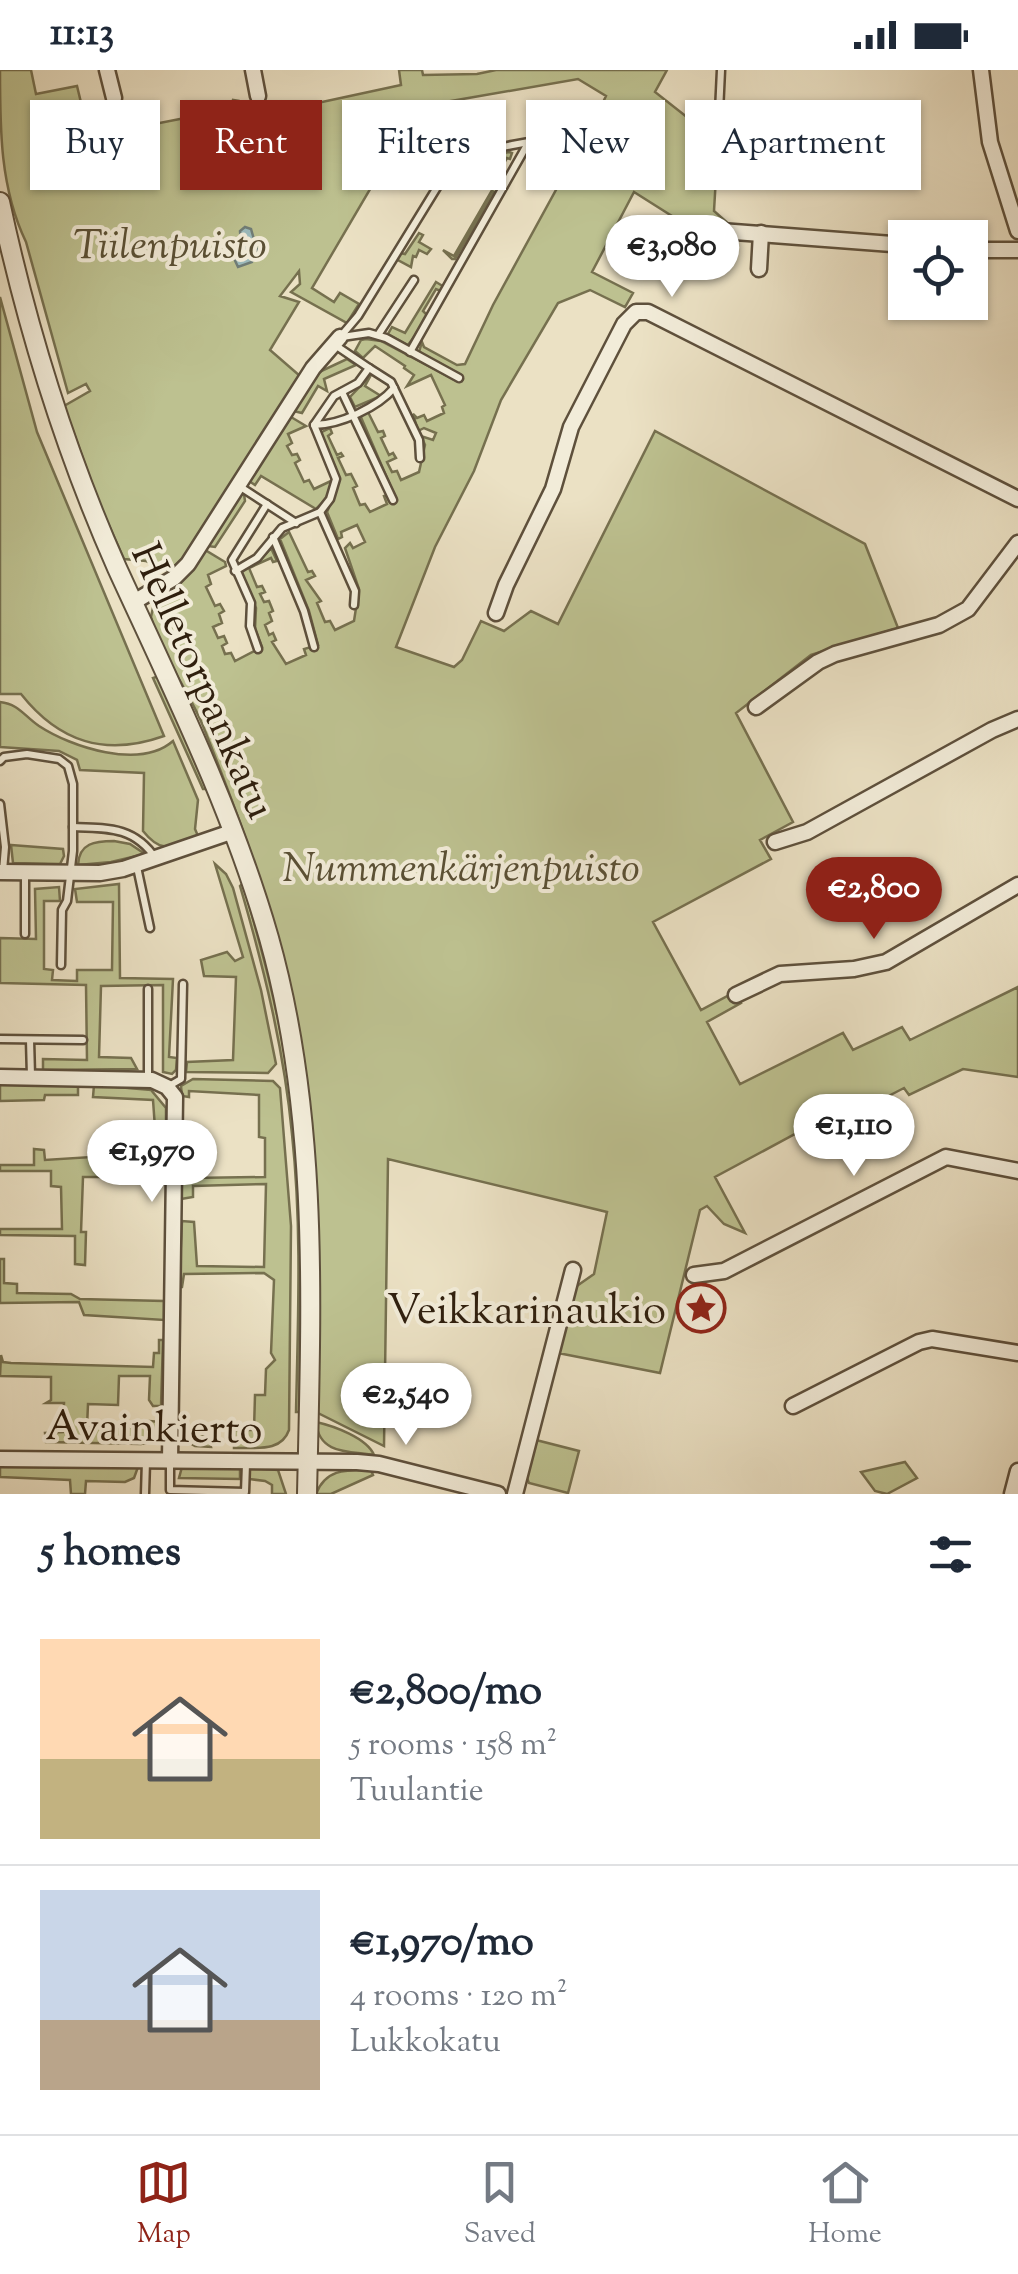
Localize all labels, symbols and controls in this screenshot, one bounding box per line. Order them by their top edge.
text: 11:13 [50,8,114,62]
chip: Buy [30,100,160,190]
chip: Rent [180,100,322,190]
chip: Filters [342,100,506,190]
chip: New [526,100,665,190]
chip: Apartment [685,100,921,190]
pin: €3,080 [591,215,753,300]
park label: Tiilenpuisto [73,218,267,278]
map controls [888,220,988,320]
button: locate [888,220,988,320]
text: €3,080 [627,224,717,270]
street label: Helletorpankatu [113,535,288,829]
park label: Nummenkärjenpuisto [282,841,640,901]
pin: €2,800 [793,857,955,942]
text: €2,800 [828,866,920,912]
pin: €1,110 [773,1094,935,1179]
text: €1,110 [816,1103,892,1149]
pin: €1,970 [71,1120,233,1205]
text: €1,970 [109,1129,195,1175]
place icon: Veikkarinaukio [675,1282,727,1334]
place label: Veikkarinaukio [387,1283,666,1343]
pin: €2,540 [325,1363,487,1448]
text: €2,540 [363,1372,449,1418]
street label: Avainkierto [45,1399,263,1463]
text: 5 homes [40,1524,181,1584]
icon: filters [923,1527,978,1582]
text: €2,800/mo [350,1663,542,1723]
icon: home [120,1679,240,1799]
text: 5 rooms · 158 m² [350,1723,557,1769]
text: Tuulantie [350,1769,484,1815]
text: €1,970/mo [350,1914,534,1974]
icon: home [120,1930,240,2050]
text: 4 rooms · 120 m² [350,1974,568,2020]
text: Lukkokatu [350,2020,501,2066]
tab: Map [136,2155,191,2255]
tab: Saved [464,2155,536,2255]
tab: Home [808,2155,882,2255]

